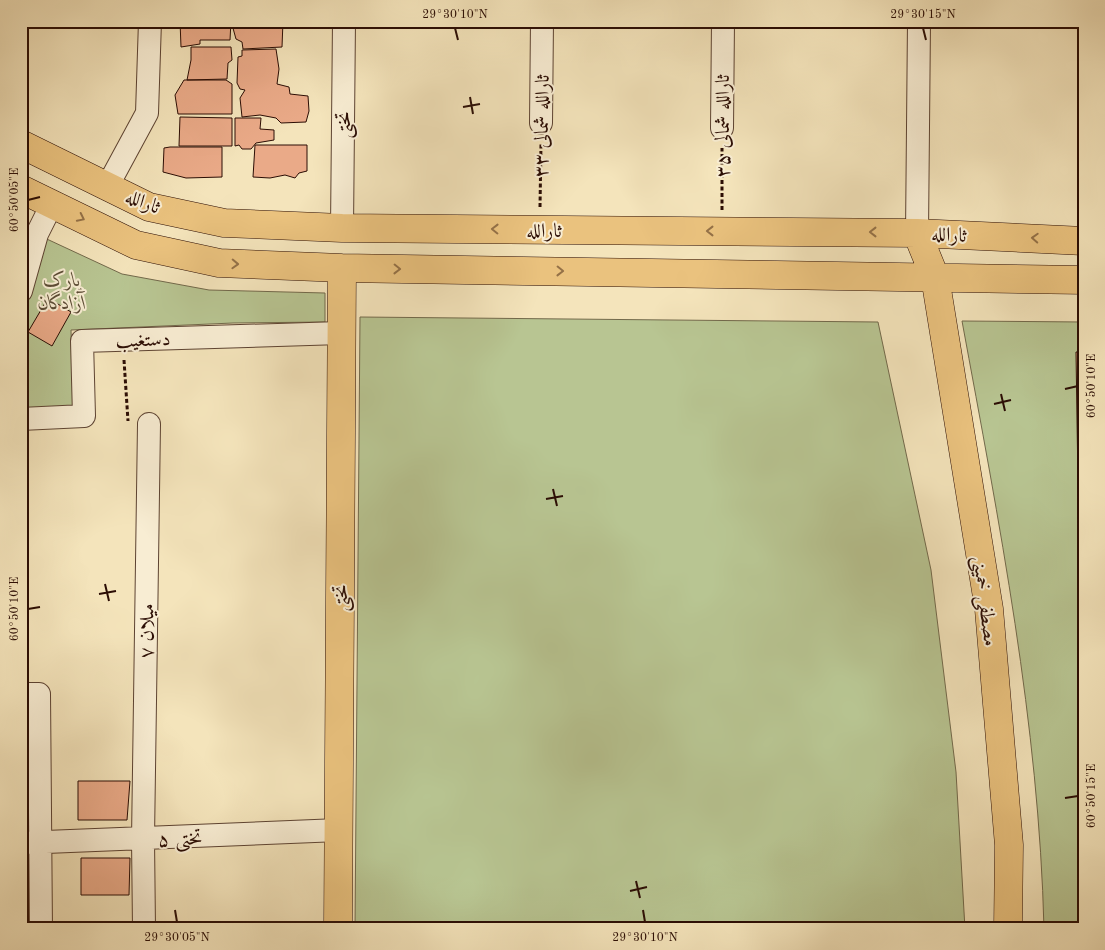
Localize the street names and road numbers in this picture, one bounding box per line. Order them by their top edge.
street label: ثارالله شمالی ۳۳ [532,74,554,178]
street label: ثارالله شمالی ۳۵ [714,74,734,177]
street label: تختی [334,111,358,139]
street label: ثارالله [122,187,163,219]
street label: ثارالله [526,222,562,242]
street label: ثارالله [931,225,967,247]
street label: دستغیب [115,330,171,354]
street label: مصطفی خمینی [966,555,999,648]
street label: تختی [331,584,355,612]
street label: میلان ۷ [138,603,158,659]
street label: تختی ۵ [157,828,203,854]

